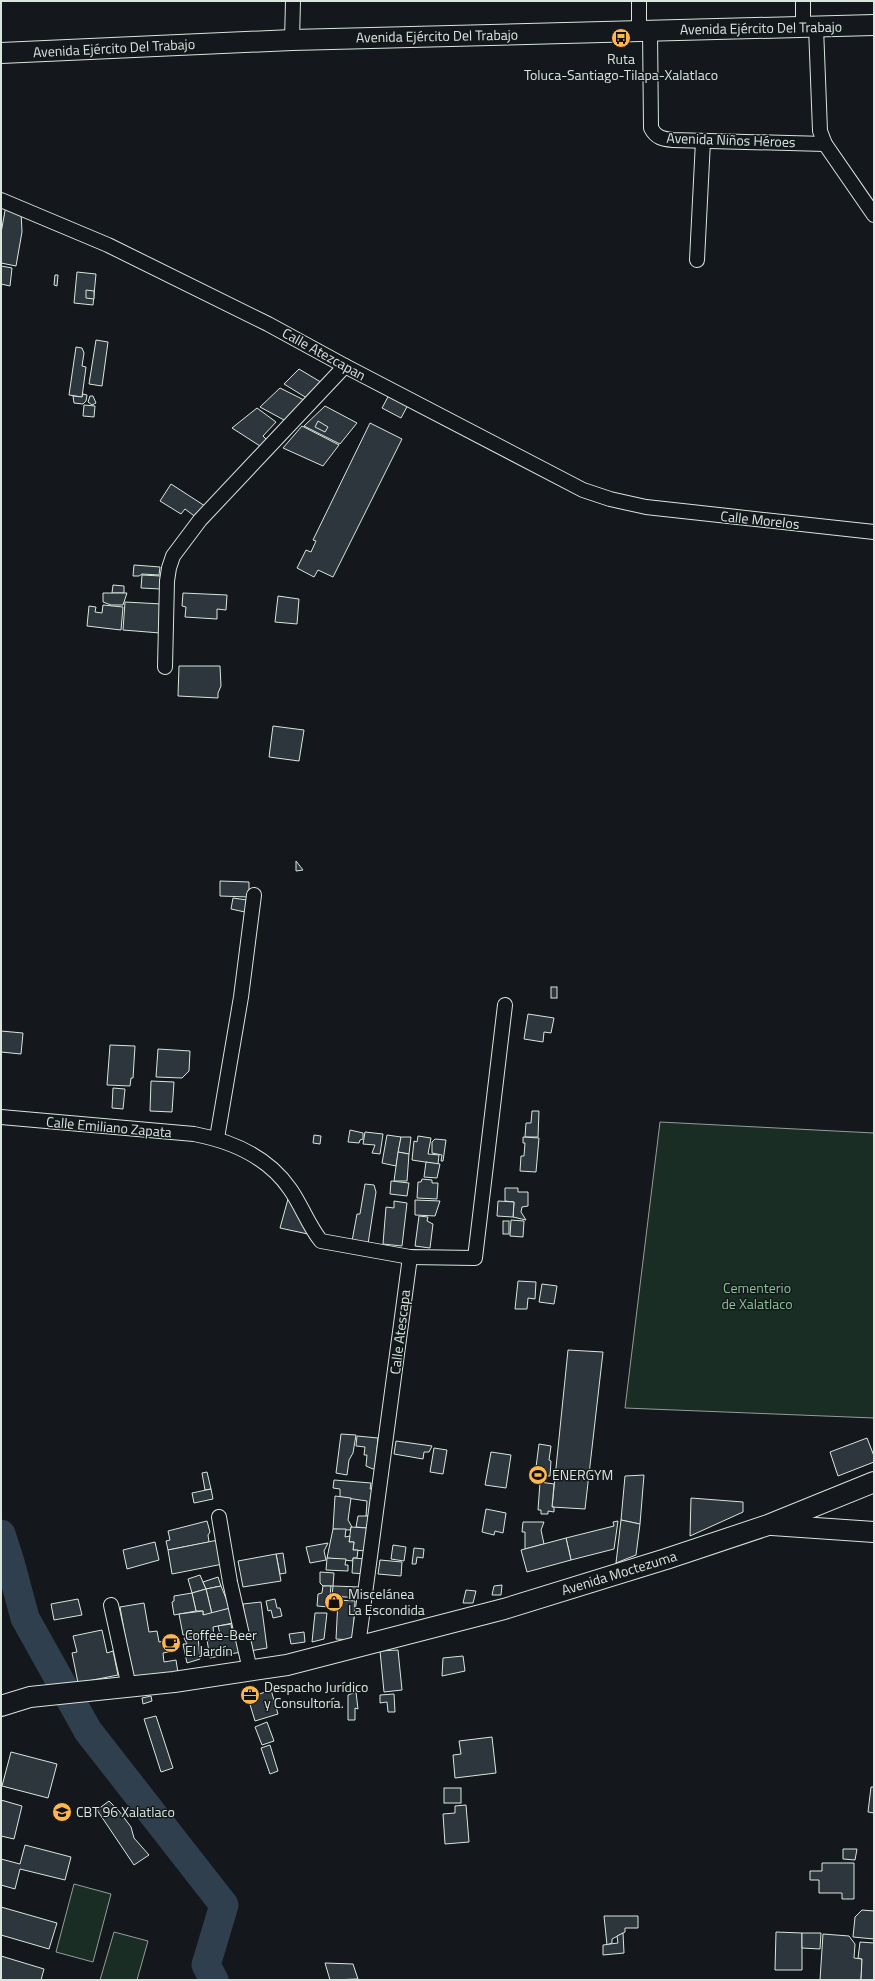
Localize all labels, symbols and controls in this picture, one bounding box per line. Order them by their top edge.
street label: Avenida Ejército Del Trabajo [680,16,842,39]
street label: Avenida Ejército Del Trabajo [356,24,518,47]
bus stop icon: Ruta Toluca-Santiago-Tilapa-Xalatlaco [610,27,632,49]
street label: Avenida Ejército Del Trabajo [32,33,196,62]
place label: Ruta Toluca-Santiago-Tilapa-Xalatlaco [524,48,718,85]
street label: Avenida Niños Héroes [666,127,796,152]
street label: Calle Atezcapan [279,322,370,385]
street label: Calle Morelos [720,505,801,534]
street label: Calle Emiliano Zapata [45,1111,173,1142]
park label: Cementerio de Xalatlaco [721,1277,793,1314]
street label: Calle Atescapa [384,1288,415,1376]
sports icon: ENERGYM [527,1464,549,1486]
place label: ENERGYM [552,1464,613,1485]
street label: Avenida Moctezuma [559,1545,679,1600]
place label: Miscelánea La Escondida [348,1583,425,1620]
shop icon: Miscelánea La Escondida [323,1591,345,1613]
place label: Coffee-Beer El Jardín [185,1624,257,1661]
cafe icon: Coffee-Beer El Jardín [160,1632,182,1654]
place label: Despacho Jurídico y Consultoría. [264,1676,368,1713]
office icon: Despacho Jurídico y Consultoría. [239,1684,261,1706]
school or university icon: CBT 96 Xalatlaco [51,1801,73,1823]
place label: CBT 96 Xalatlaco [76,1801,175,1822]

